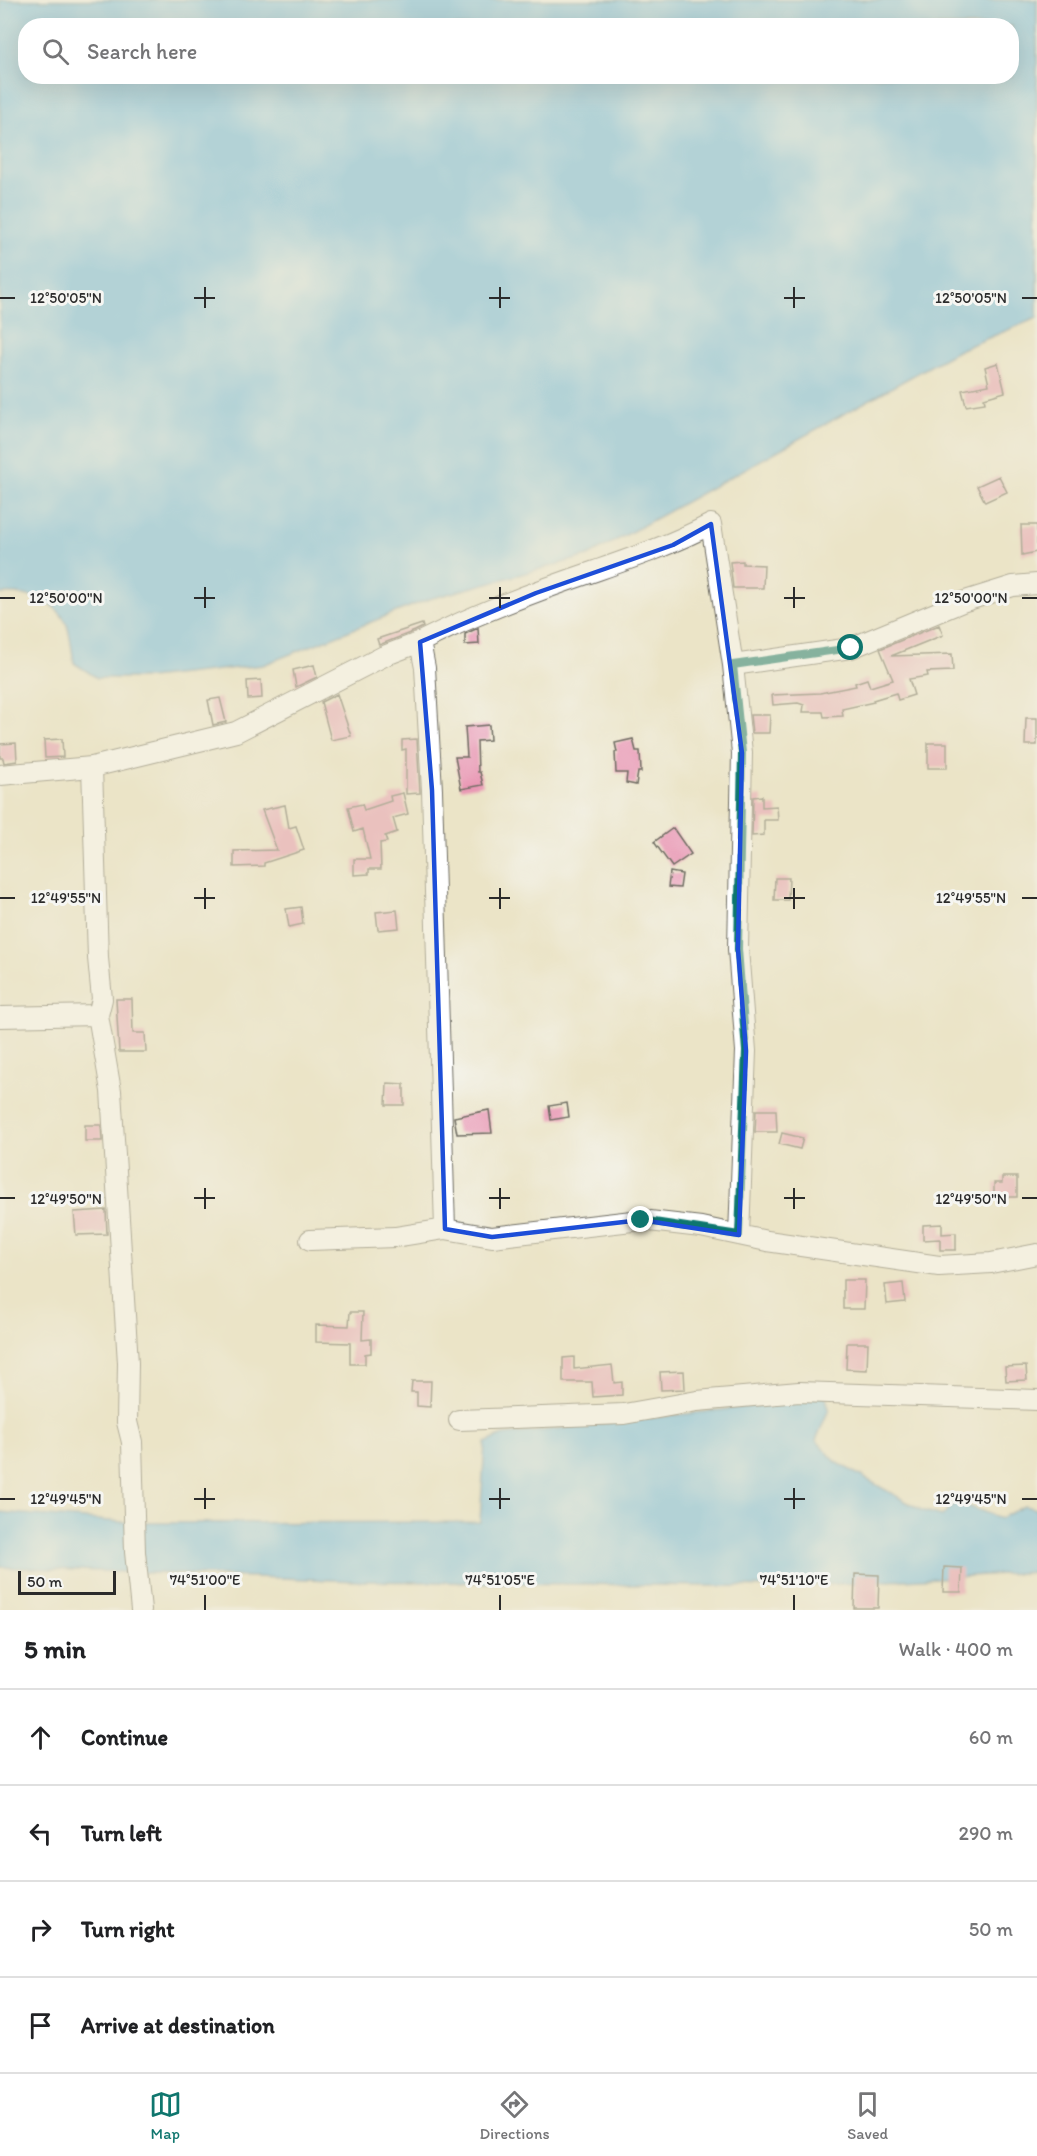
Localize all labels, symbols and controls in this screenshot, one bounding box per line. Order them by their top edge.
search box [18,18,1019,84]
icon: search [39,35,72,68]
text: Search here [87,38,197,65]
text: 12°50'05"N [30,289,102,307]
text: 12°50'05"N [935,289,1007,307]
text: 12°50'00"N [29,589,103,607]
text: 12°50'00"N [934,589,1008,607]
route start [837,634,863,660]
text: 12°49'55"N [31,889,101,907]
text: 12°49'55"N [936,889,1006,907]
text: 12°49'50"N [30,1190,102,1208]
text: 12°49'50"N [935,1190,1007,1208]
route end [627,1206,653,1232]
text: 12°49'45"N [30,1490,102,1508]
text: 12°49'45"N [935,1490,1007,1508]
scale bar [18,1568,116,1596]
text: 74°51'00"E [170,1571,240,1589]
text: 74°51'05"E [465,1571,535,1589]
text: 74°51'10"E [760,1571,828,1589]
text: 50 m [27,1572,62,1591]
text: 5 min [24,1633,86,1665]
text: Walk · 400 m [899,1637,1013,1661]
icon: ahead [24,1721,57,1754]
text: Continue [81,1724,168,1751]
text: 60 m [969,1725,1013,1749]
icon: left [24,1817,57,1850]
text: Turn left [81,1820,162,1847]
text: 290 m [958,1821,1013,1845]
icon: right [24,1913,57,1946]
text: Turn right [81,1916,175,1943]
text: 50 m [969,1917,1013,1941]
icon: arrive [24,2009,57,2042]
text: Arrive at destination [81,2012,275,2039]
tab: Map [149,2088,182,2143]
tab: Directions [479,2088,550,2143]
tab: Saved [847,2088,888,2143]

